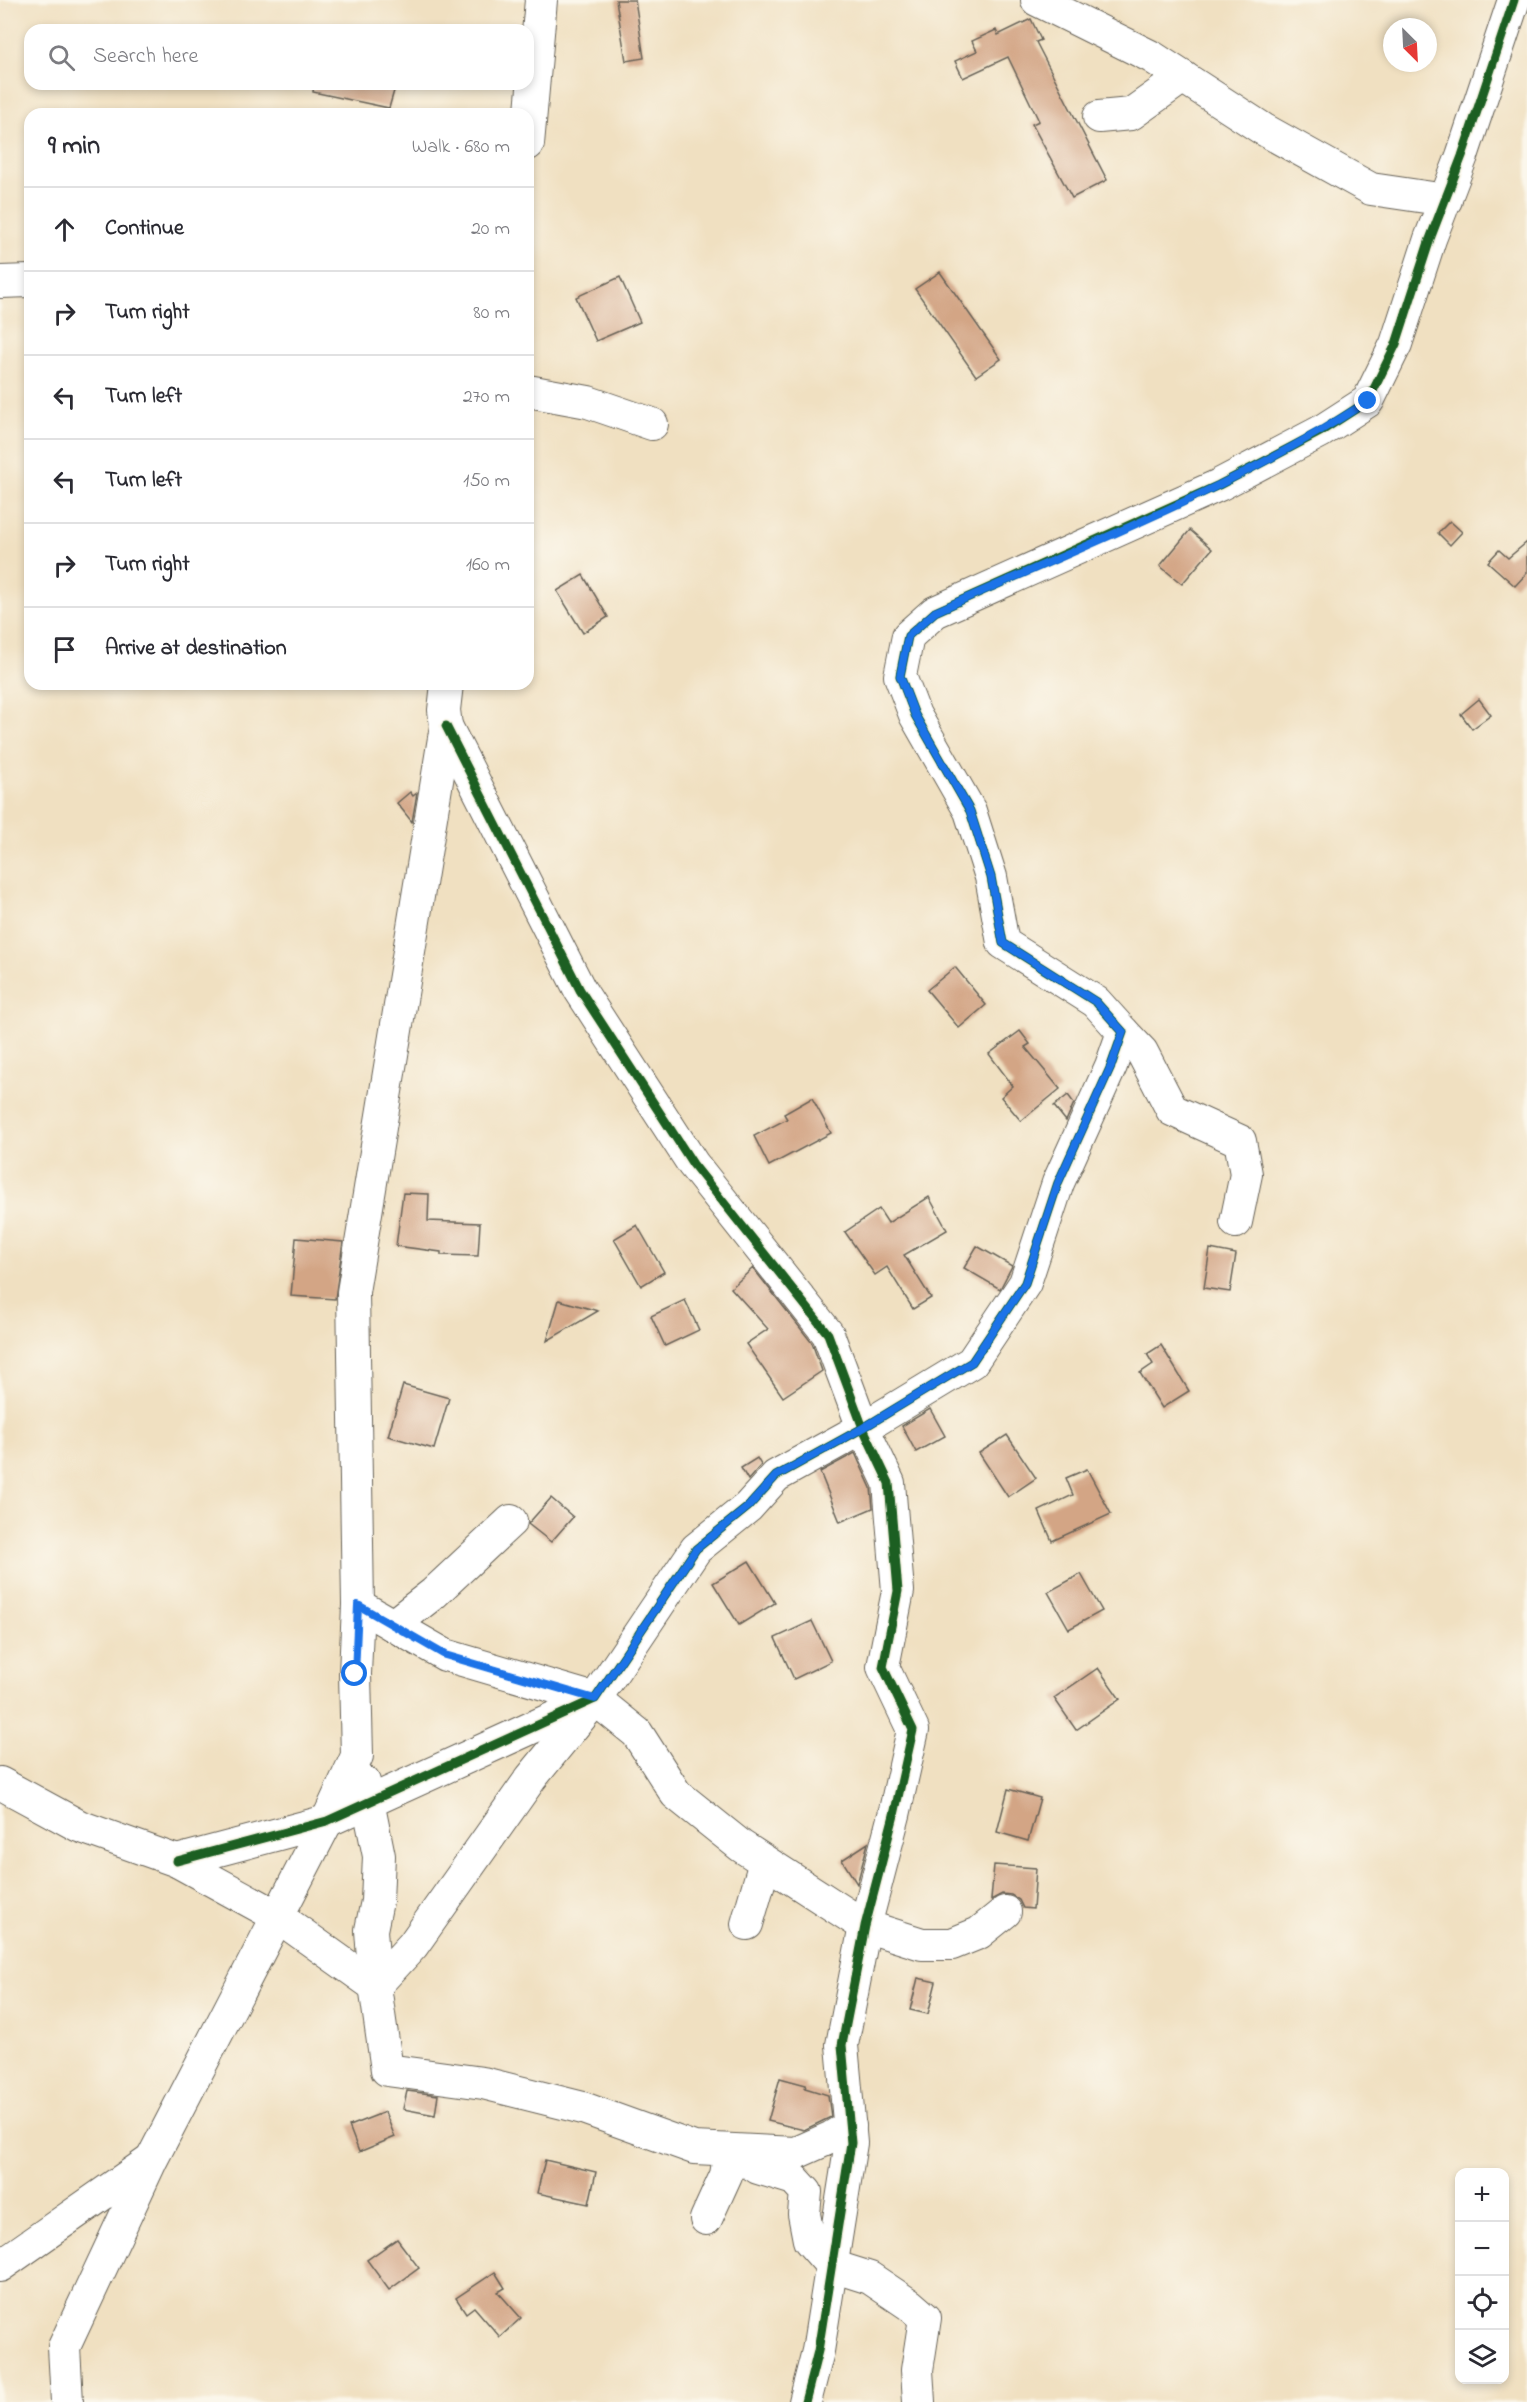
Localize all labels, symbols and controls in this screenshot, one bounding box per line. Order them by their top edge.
north arrow [1383,18,1437,72]
search box [24,24,534,90]
icon: search [45,41,78,74]
text: Search here [93,41,198,73]
text: 9 min [48,128,100,166]
text: Walk · 680 m [412,133,510,162]
icon: ahead [48,213,81,246]
text: Continue [105,213,184,245]
text: 20 m [471,215,510,244]
icon: right [48,297,81,330]
text: Turn right [105,297,190,329]
text: 80 m [473,299,510,328]
icon: left [48,381,81,414]
text: Turn left [105,381,182,413]
text: 270 m [463,383,510,412]
route end [1354,387,1380,413]
icon: left [48,465,81,498]
text: Turn left [105,465,182,497]
text: 150 m [463,467,510,496]
icon: right [48,549,81,582]
text: Turn right [105,549,190,581]
text: 160 m [466,551,510,580]
icon: arrive [48,633,81,666]
text: Arrive at destination [105,633,287,665]
route start [341,1660,367,1686]
map controls [1455,2168,1509,2384]
button: + [1455,2168,1509,2222]
button: − [1455,2222,1509,2276]
button: locate [1455,2276,1509,2330]
button: layers [1455,2330,1509,2384]

